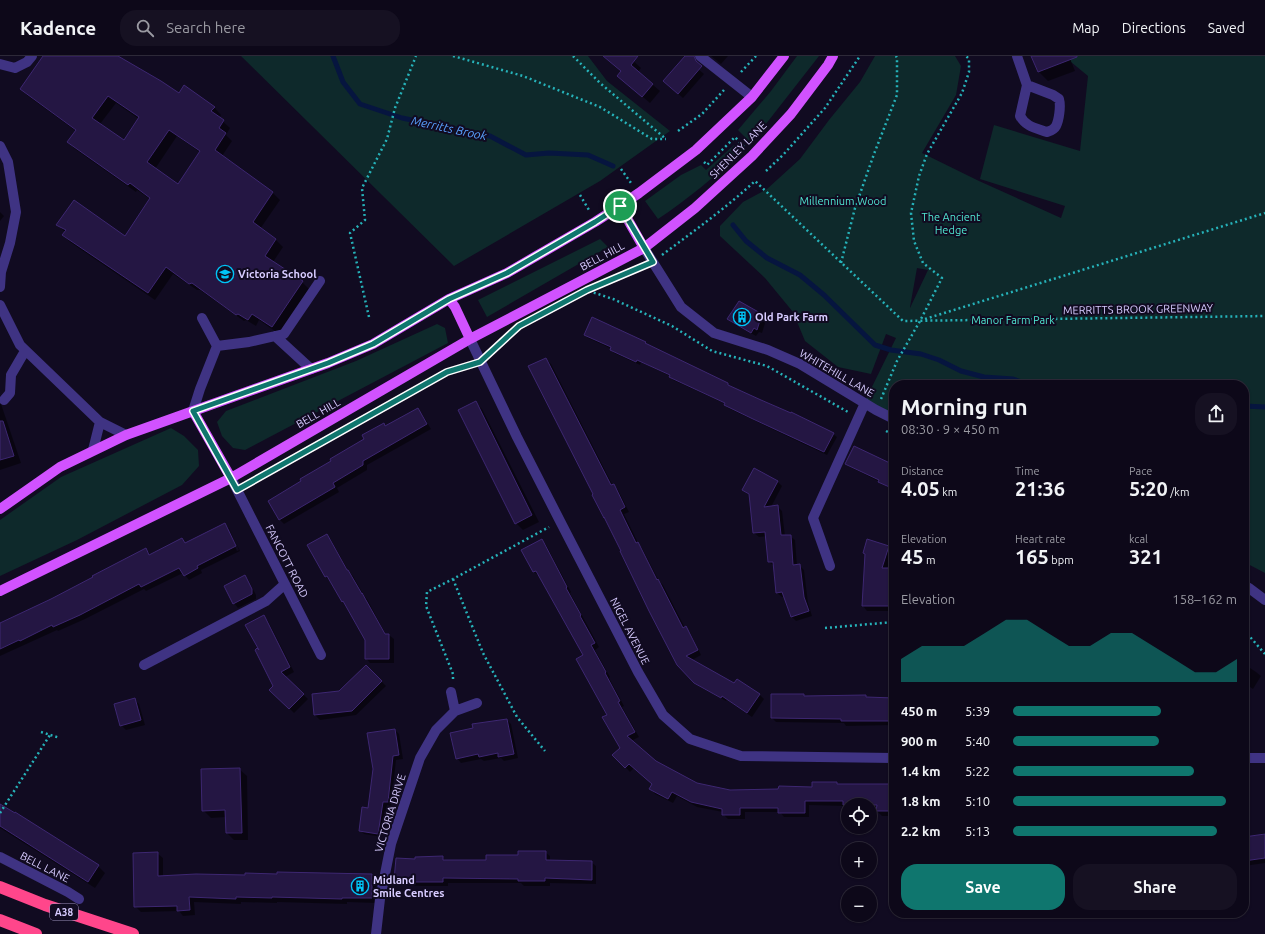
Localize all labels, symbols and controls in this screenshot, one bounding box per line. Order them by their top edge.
search box [120,10,400,46]
text: Kadence [20,17,96,39]
icon: search [134,17,156,39]
text: Search here [166,19,245,36]
text: Map [1072,20,1100,36]
text: Directions [1122,20,1186,36]
text: Saved [1208,20,1245,36]
water label: Merritts Brook [410,114,489,143]
street label: SHENLEY LANE [707,119,769,181]
pin [603,189,637,223]
icon: arrive [609,195,631,217]
park label: Millennium Wood [800,195,886,207]
park label: The Ancient Hedge [922,211,981,236]
street label: BELL HILL [578,239,627,273]
school or university icon: Victoria School [215,264,235,284]
place label: Victoria School [238,268,317,280]
street label: MERRITTS BROOK GREENWAY [1063,302,1214,316]
building icon: Old Park Farm [732,307,752,327]
place label: Old Park Farm [755,311,828,323]
park label: Manor Farm Park [971,314,1055,326]
street label: WHITEHILL LANE [798,347,876,399]
button: share [1195,393,1237,435]
text: Morning run [901,394,1028,419]
street label: BELL HILL [294,395,342,430]
text: 08:30 · 9 × 450 m [901,422,1000,436]
text: Distance [901,465,944,477]
text: Time [1015,465,1040,477]
text: Pace [1129,465,1152,477]
text: 4.05 [901,477,940,500]
text: 21:36 [1015,477,1065,500]
text: 5:20 [1129,477,1168,500]
text: km [940,486,957,498]
text: /km [1168,486,1189,498]
street label: FANCOTT ROAD [263,522,311,600]
text: Elevation [901,533,947,545]
text: Heart rate [1015,533,1066,545]
text: kcal [1129,533,1148,545]
text: 45 [901,545,924,568]
text: 165 [1015,545,1049,568]
text: 321 [1129,545,1163,568]
text: m [924,554,936,566]
text: bpm [1049,554,1074,566]
text: Elevation [901,592,955,606]
text: 158–162 m [1172,592,1237,606]
street label: NIGEL AVENUE [608,596,652,666]
text: 450 m [901,704,937,718]
text: 5:39 [965,704,990,718]
text: 900 m [901,734,937,748]
text: 5:40 [965,734,990,748]
text: 1.4 km [901,764,940,778]
text: 5:22 [965,764,990,778]
street label: VICTORIA DRIVE [372,772,408,854]
text: 1.8 km [901,794,940,808]
text: 5:10 [965,794,990,808]
map controls [841,798,877,922]
button: locate [841,798,877,834]
text: 2.2 km [901,824,940,838]
text: 5:13 [965,824,990,838]
button: + [841,842,877,878]
street label: BELL LANE [18,849,72,885]
button: Save [901,864,1065,910]
button: Share [1073,864,1237,910]
place label: Midland Smile Centres [373,874,444,899]
building icon: Midland Smile Centres [350,876,370,896]
button: − [841,886,877,922]
road number: A38 [50,904,78,920]

